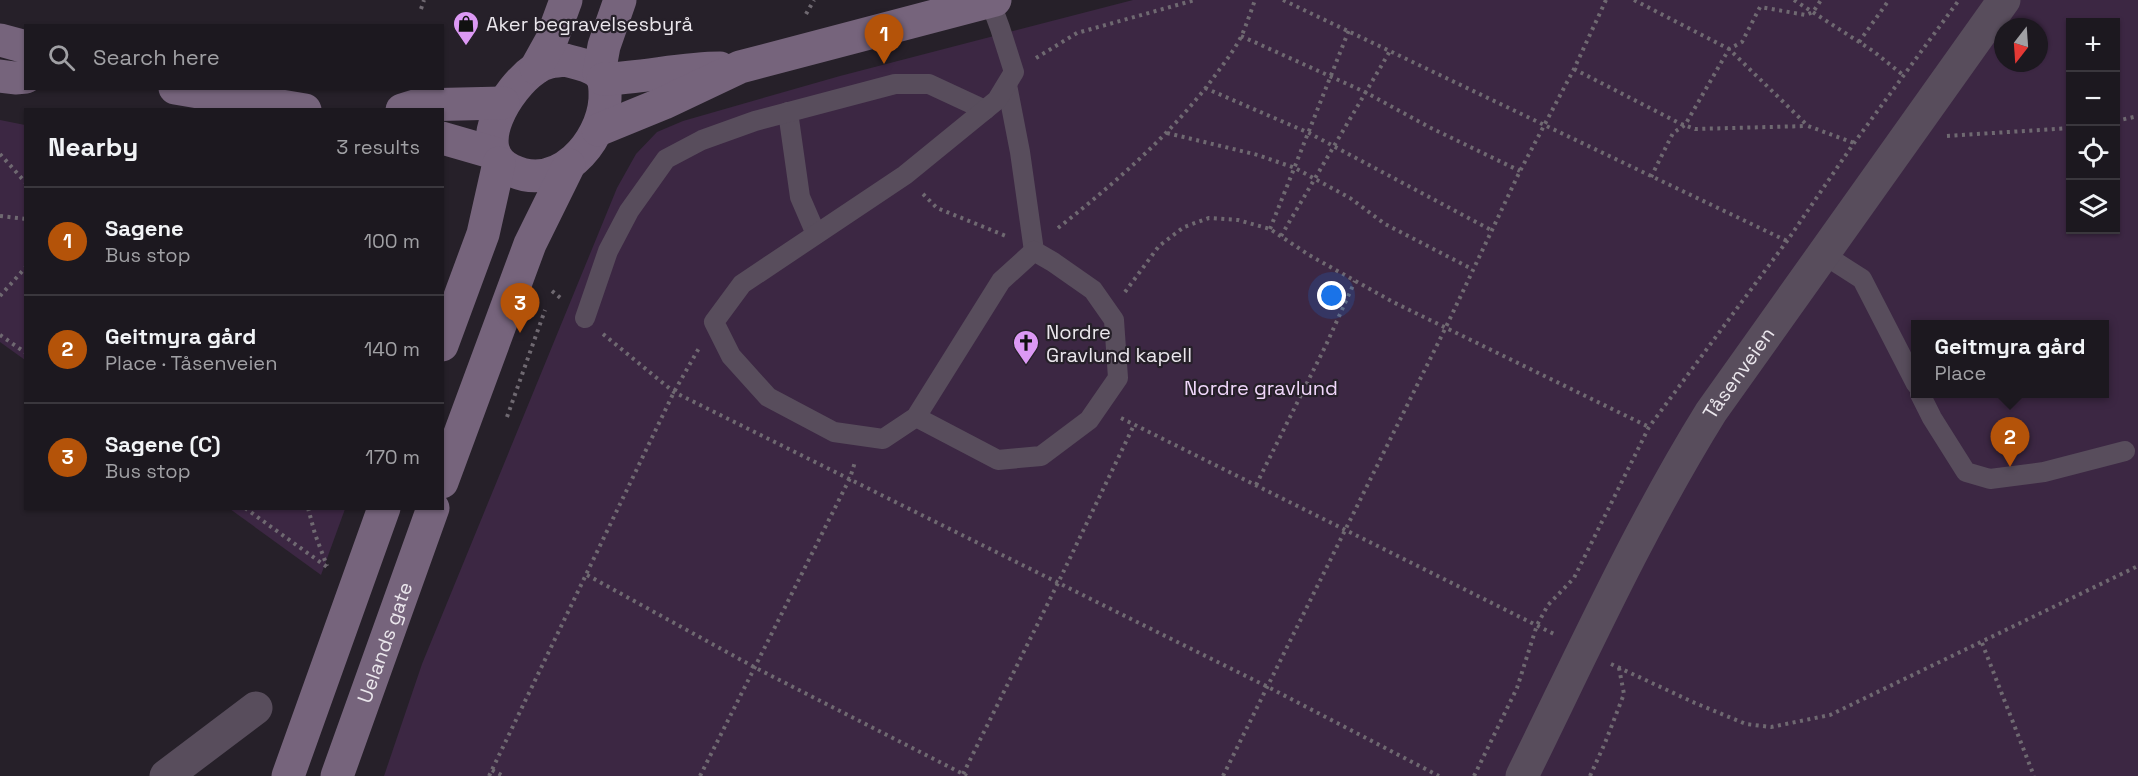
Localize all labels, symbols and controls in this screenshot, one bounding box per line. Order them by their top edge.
shop icon: Aker begravelsesbyrå [451,9,481,47]
place label: Aker begravelsesbyrå [486,11,693,37]
pin: 1 [864,14,904,64]
north arrow [1994,18,2048,72]
map controls [2066,18,2120,234]
button: + [2066,18,2120,72]
search box [24,24,444,90]
icon: search [45,41,78,74]
text: Search here [93,43,220,71]
button: − [2066,72,2120,126]
button: locate [2066,126,2120,180]
text: Nearby [48,130,138,164]
text: 3 results [336,134,420,160]
button: layers [2066,180,2120,234]
text: Sagene [105,214,184,242]
text: 1 [63,228,72,254]
text: 100 m [364,228,420,254]
text: Bus stop [105,242,191,268]
your location [1317,281,1346,310]
pin: 3 [500,284,540,333]
place label: Nordre Gravlund kapell [1046,319,1192,368]
popup [1911,320,2109,398]
text: Geitmyra gård [105,322,256,350]
street label: Tåsenveien [1697,322,1780,424]
church icon: Nordre Gravlund kapell [1011,328,1041,366]
text: Geitmyra gård [1934,332,2086,360]
text: 2 [62,336,73,362]
text: 140 m [364,336,420,362]
text: Place · Tåsenveien [105,350,277,376]
text: Place [1934,360,1986,386]
park label: Nordre gravlund [1184,375,1338,401]
pin: 2 [1990,418,2030,467]
text: Sagene (C) [105,430,221,458]
text: 3 [61,444,74,470]
text: 170 m [365,444,420,470]
text: Bus stop [105,458,191,484]
street label: Uelands gate [351,578,419,706]

